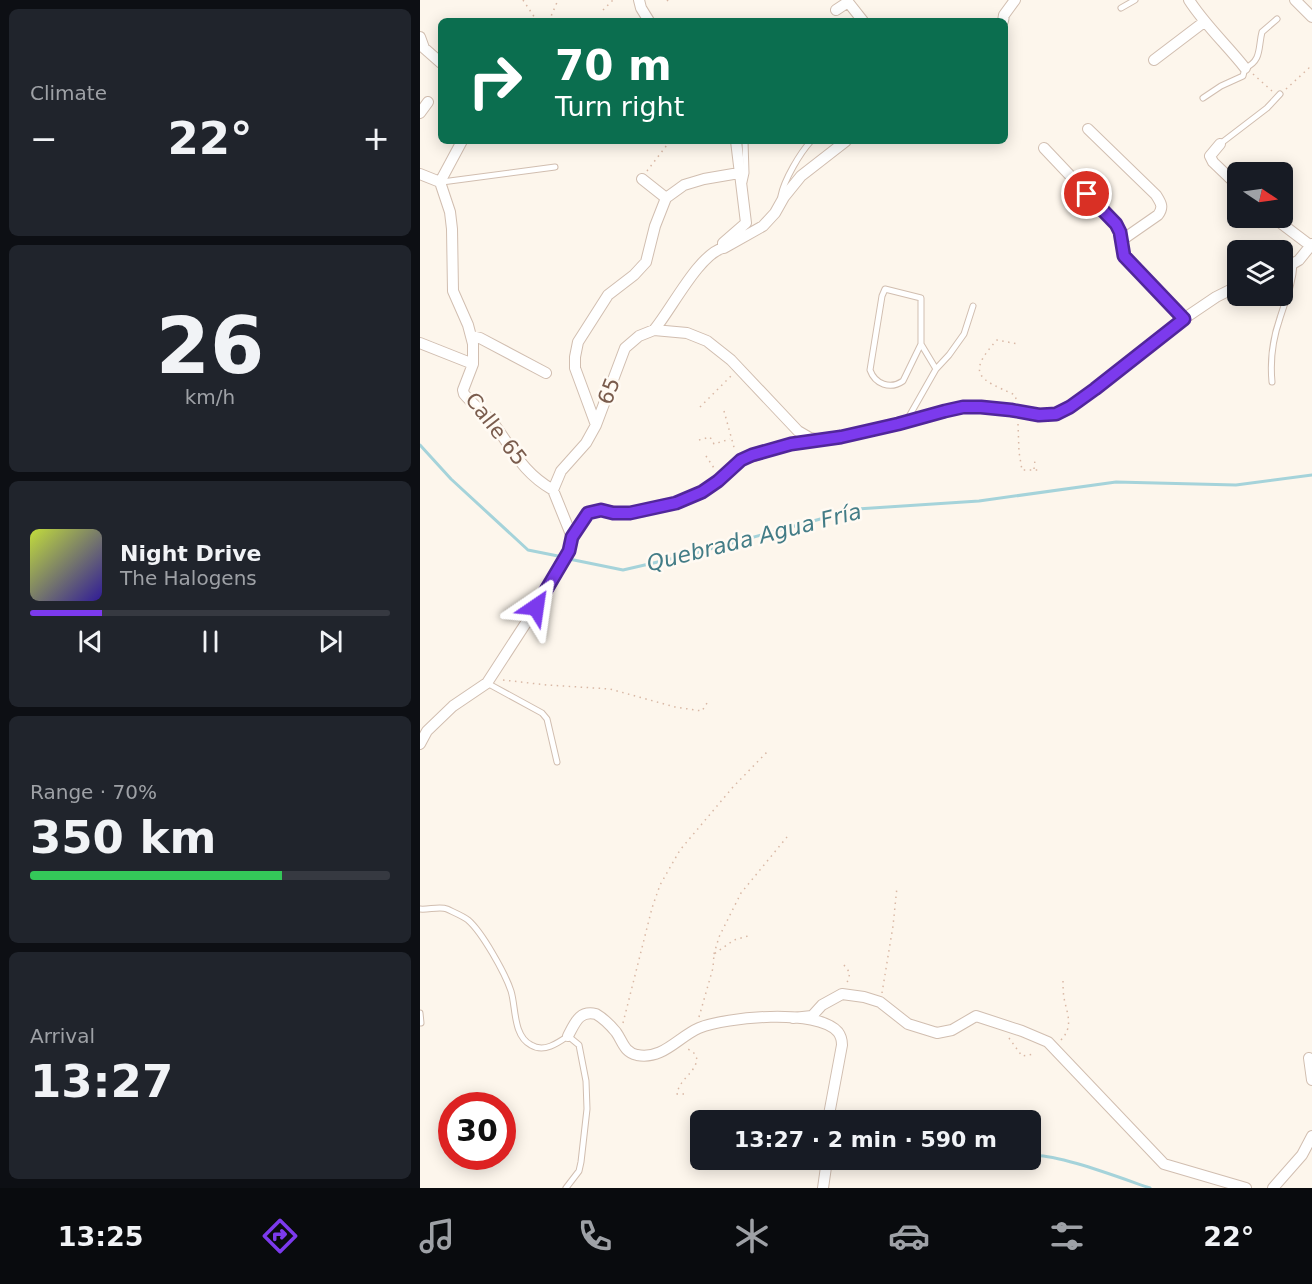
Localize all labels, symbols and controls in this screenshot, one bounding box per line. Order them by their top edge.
text: 70 m [555,41,672,90]
icon: right [456,42,534,120]
text: Climate [30,81,107,105]
text: Turn right [555,91,684,122]
text: 22° [167,112,253,165]
text: − [30,119,58,158]
text: + [362,119,390,158]
north arrow [1227,162,1293,228]
map controls [1227,162,1293,306]
pin [1061,168,1112,219]
icon: arrive [1070,177,1103,210]
button: layers [1227,240,1293,306]
text: 26 [156,301,264,391]
street label: 65 [593,374,625,408]
text: km/h [185,385,235,409]
street label: Calle 65 [460,388,532,470]
water label: Quebrada Agua Fría [644,499,864,576]
text: Night Drive [120,541,261,566]
text: The Halogens [120,566,257,590]
position arrow [504,575,568,639]
icon: previous [74,625,107,658]
icon: pause [194,625,227,658]
icon: next [314,625,347,658]
text: Range · 70% [30,780,157,804]
text: 350 km [30,811,216,864]
text: Arrival [30,1024,95,1048]
text: 13:27 [30,1055,173,1108]
speed limit sign: 30 [438,1092,516,1170]
text: 13:27 · 2 min · 590 m [734,1127,997,1152]
icon: directions [259,1215,301,1257]
icon: music [416,1215,458,1257]
icon: phone [574,1215,616,1257]
icon: climate [731,1215,773,1257]
icon: car [888,1215,930,1257]
icon: filters [1046,1215,1088,1257]
text: 13:25 [58,1221,144,1252]
text: 22° [1203,1221,1254,1252]

